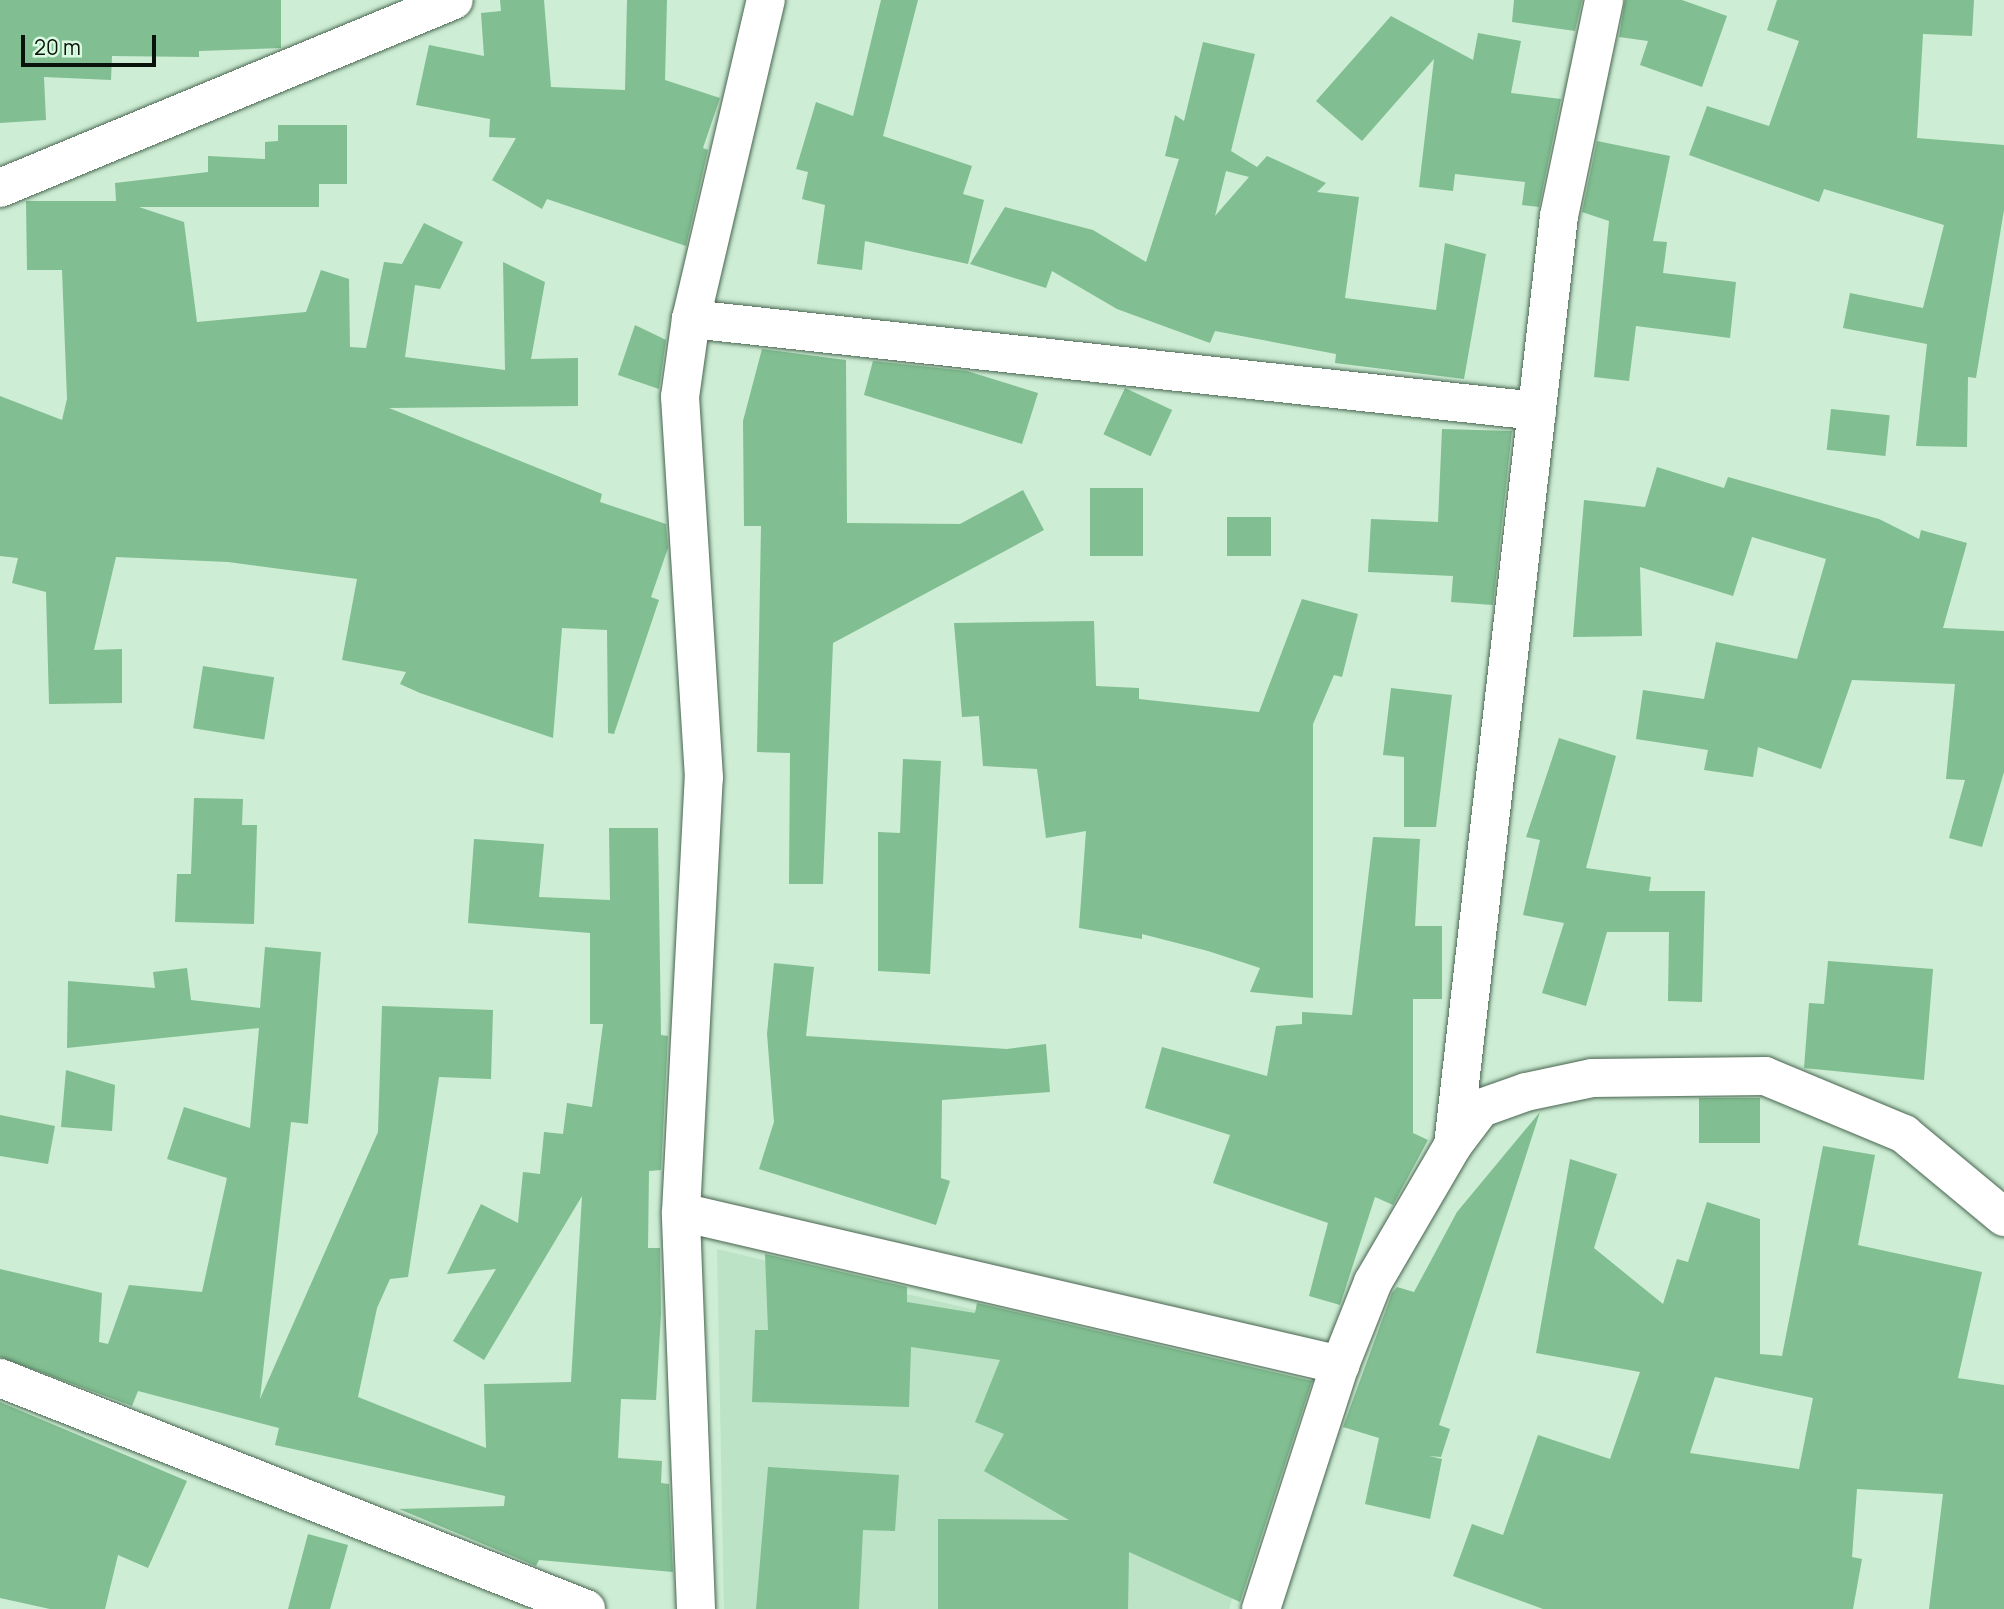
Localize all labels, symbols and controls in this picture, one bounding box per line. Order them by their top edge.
scale bar [24,21,159,65]
text: 20 m [34,33,81,61]

